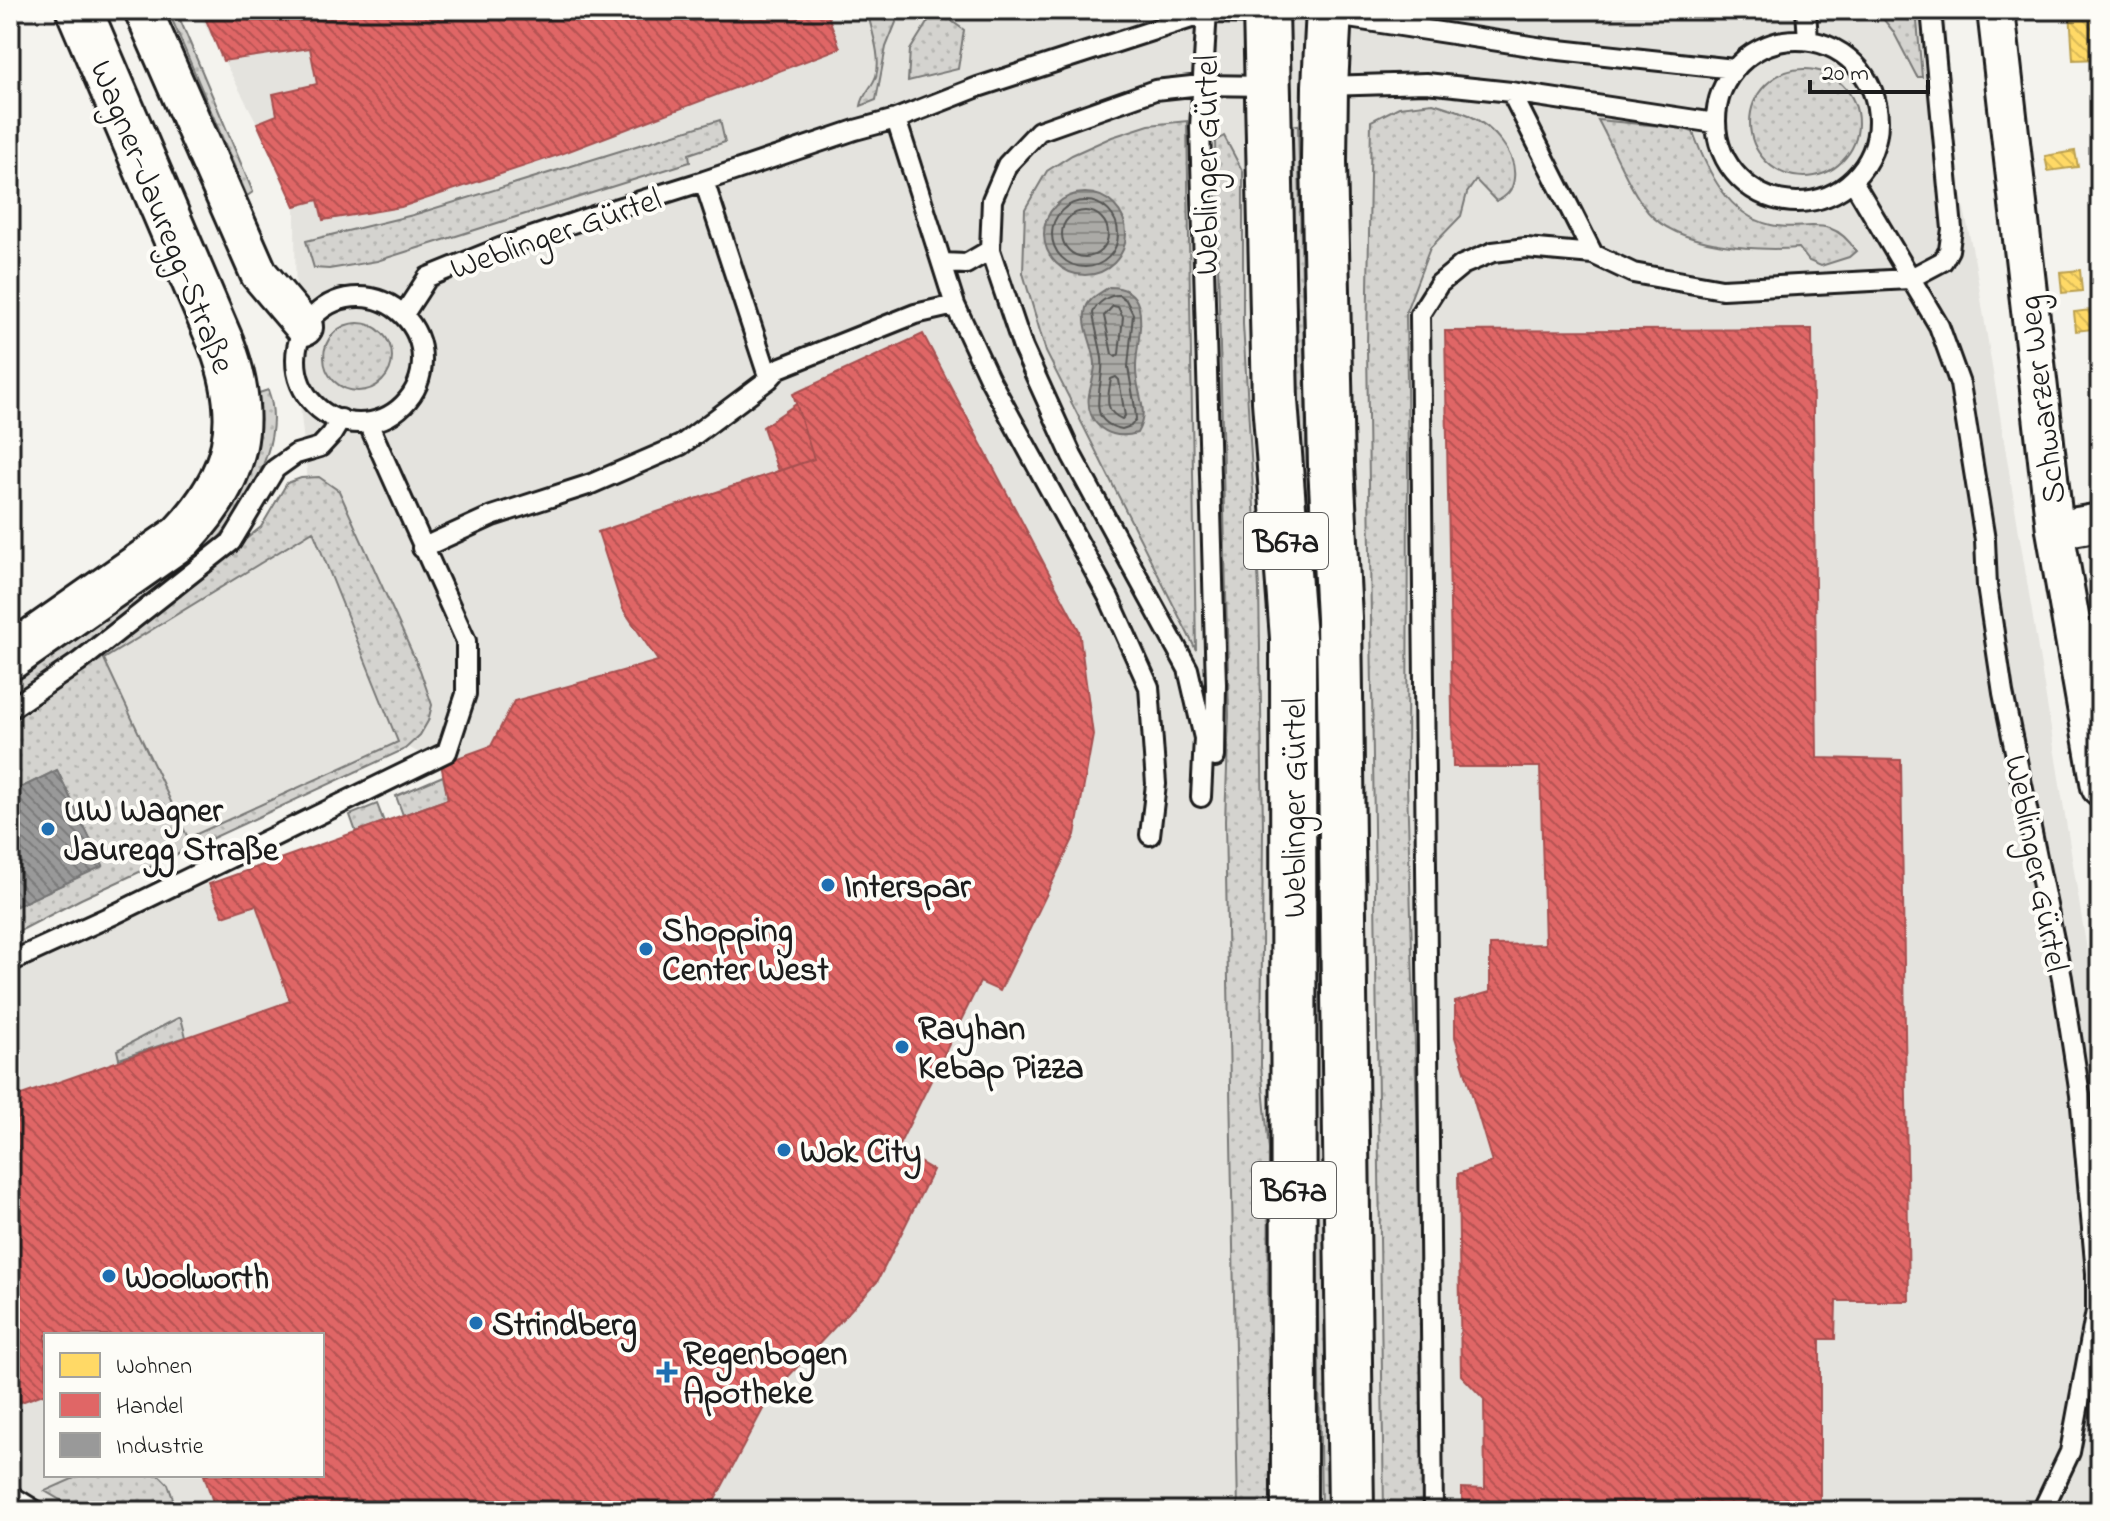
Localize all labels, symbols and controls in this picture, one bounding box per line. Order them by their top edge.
scale bar [1810,44,1928,94]
street label: Wagner-Jauregg-Straße [75,53,246,382]
street label: Weblinger Gürtel [1184,55,1234,275]
text: 20 m [1822,57,1869,92]
street label: Weblinger Gürtel [444,176,669,295]
street label: Schwarzer Weg [2006,292,2082,507]
road number: B67a [1244,513,1328,569]
street label: Weblinger Gürtel [1272,698,1322,918]
street label: Weblinger Gürtel [1989,751,2080,977]
place label: UW Wagner Jauregg Straße [64,788,279,878]
marker: UW Wagner Jauregg Straße [39,820,57,838]
place label: Interspar [844,864,972,914]
marker: Interspar [819,876,837,894]
place label: Shopping Center West [662,908,829,997]
marker: Shopping Center West [637,940,655,958]
place label: Rayhan Kebap Pizza [918,1006,1084,1095]
marker: Rayhan Kebap Pizza [893,1038,911,1056]
place label: Wok City [800,1129,922,1180]
marker: Wok City [775,1141,793,1159]
road number: B67a [1252,1162,1336,1218]
place label: Woolworth [125,1255,269,1305]
marker: Woolworth [100,1267,118,1285]
place label: Strindberg [492,1302,637,1353]
marker: Strindberg [467,1314,485,1332]
place label: Regenbogen Apotheke [683,1331,847,1420]
legend [44,1333,324,1477]
text: Wohnen [116,1350,192,1385]
marker: Regenbogen Apotheke [658,1363,676,1381]
text: Handel [116,1390,183,1425]
text: Industrie [116,1430,204,1465]

